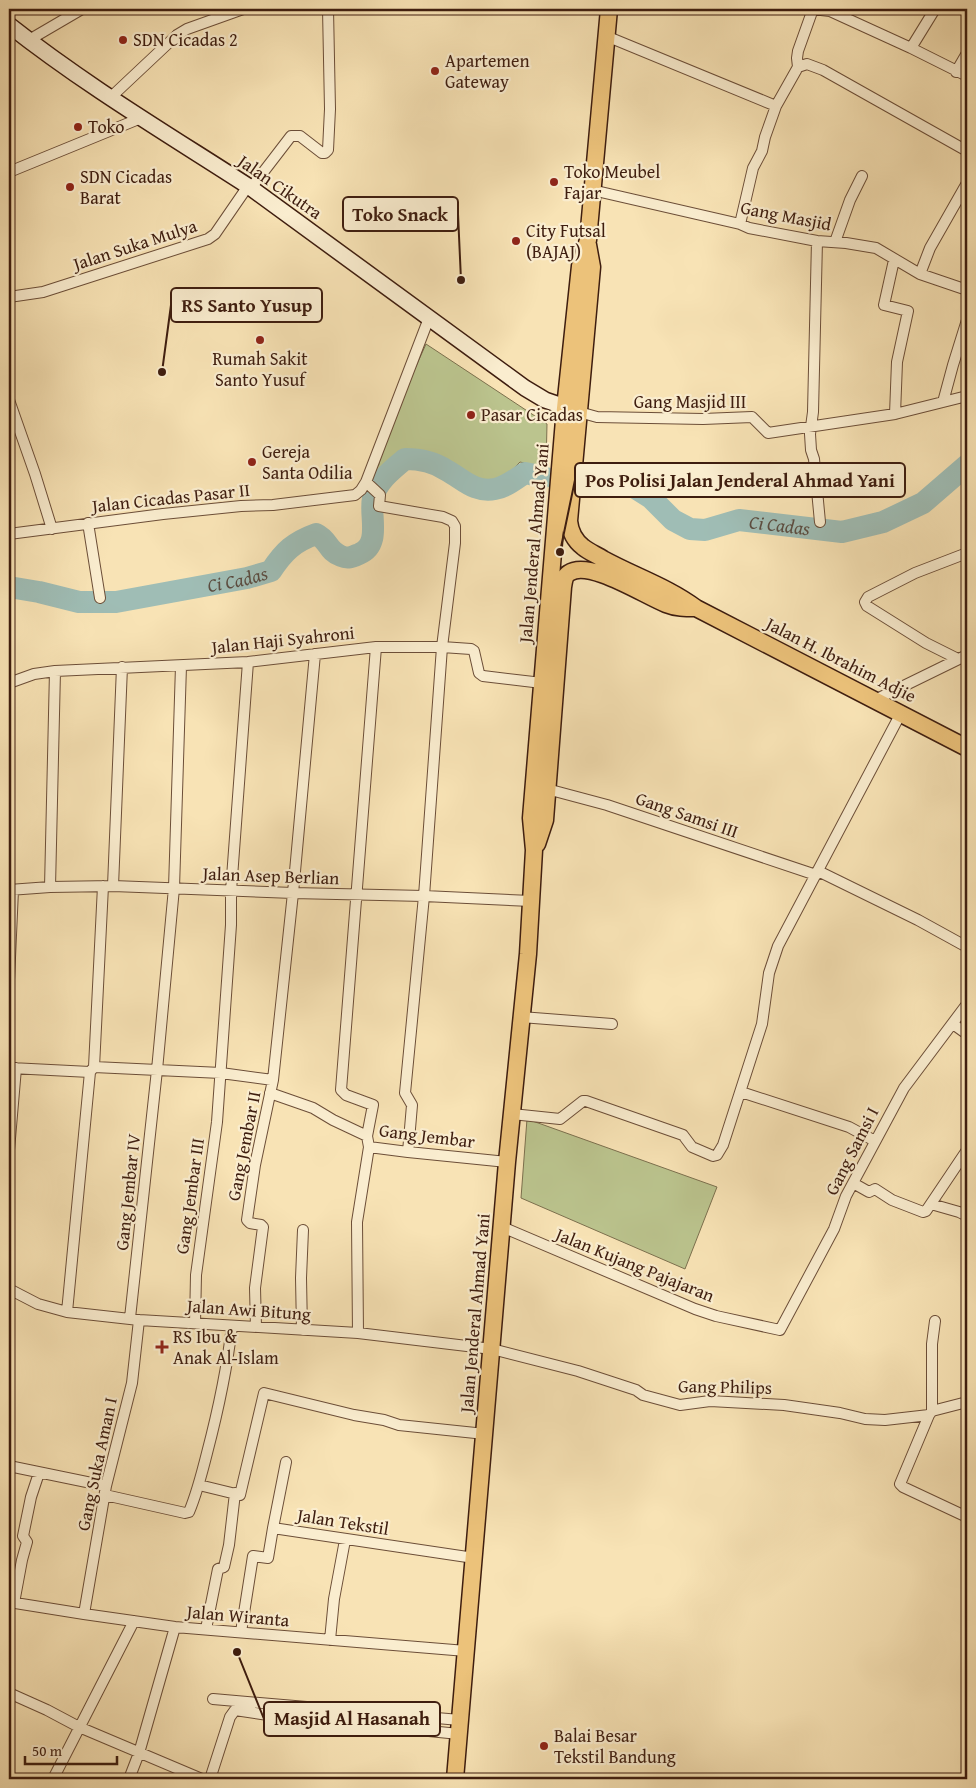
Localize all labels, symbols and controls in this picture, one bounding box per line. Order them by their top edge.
place label: SDN Cicadas 2 [133,26,238,53]
marker: SDN Cicadas 2 [117,34,129,46]
place label: Apartemen Gateway [445,47,530,95]
marker: Apartemen Gateway [429,65,441,77]
place label: Toko [88,113,125,140]
marker: Toko [72,121,84,133]
street label: Jalan Cikutra [231,146,328,226]
place label: Toko Meubel Fajar [564,158,660,206]
place label: SDN Cicadas Barat [80,163,172,211]
marker: Toko Meubel Fajar [548,176,560,188]
marker: SDN Cicadas Barat [64,181,76,193]
street label: Gang Masjid [738,193,834,238]
callout: Toko Snack [343,197,458,231]
text: Toko Snack [352,200,448,228]
street label: Jalan Suka Mulya [68,212,201,278]
place label: City Futsal (BAJAJ) [526,217,606,265]
marker: City Futsal (BAJAJ) [510,235,522,247]
callout: RS Santo Yusup [171,288,322,322]
text: RS Santo Yusup [182,291,313,319]
marker: Rumah Sakit Santo Yusuf [254,334,266,346]
place label: Rumah Sakit Santo Yusuf [212,345,308,393]
street label: Gang Masjid III [634,388,746,415]
place label: Pasar Cicadas [481,401,583,428]
marker: Pasar Cicadas [465,409,477,421]
place label: Gereja Santa Odilia [262,438,353,486]
street label: Jalan Jenderal Ahmad Yani [511,442,556,646]
marker: Gereja Santa Odilia [246,456,258,468]
callout: Pos Polisi Jalan Jenderal Ahmad Yani [575,463,905,497]
text: Pos Polisi Jalan Jenderal Ahmad Yani [585,466,895,494]
street label: Jalan Cicadas Pasar II [89,476,251,519]
water label: Ci Cadas [748,507,812,542]
water label: Ci Cadas [205,559,271,599]
street label: Jalan H. Ibrahim Adjie [760,609,921,709]
street label: Jalan Haji Syahroni [208,619,356,661]
street label: Gang Samsi III [632,784,742,845]
street label: Jalan Asep Berlian [200,860,340,891]
street label: Gang Jembar II [220,1089,267,1203]
street label: Gang Samsi I [818,1102,885,1200]
street label: Gang Jembar [378,1116,477,1155]
street label: Gang Jembar IV [108,1132,147,1252]
street label: Gang Jembar III [168,1136,211,1256]
street label: Jalan Jenderal Ahmad Yani [452,1212,497,1416]
street label: Jalan Kujang Pajajaran [550,1220,719,1309]
street label: Jalan Awi Bitung [184,1292,312,1327]
place label: RS Ibu & Anak Al-Islam [173,1323,279,1371]
marker: RS Ibu & Anak Al-Islam [155,1340,169,1354]
street label: Gang Philips [678,1372,772,1401]
street label: Gang Suka Aman I [69,1395,124,1533]
street label: Jalan Tekstil [293,1501,391,1542]
street label: Jalan Wiranta [184,1597,291,1633]
callout: Masjid Al Hasanah [264,1702,440,1736]
text: Masjid Al Hasanah [274,1704,431,1732]
place label: Balai Besar Tekstil Bandung [554,1722,676,1770]
scale bar [25,1733,118,1765]
text: 50 m [32,1740,63,1761]
marker: Balai Besar Tekstil Bandung [538,1740,550,1752]

